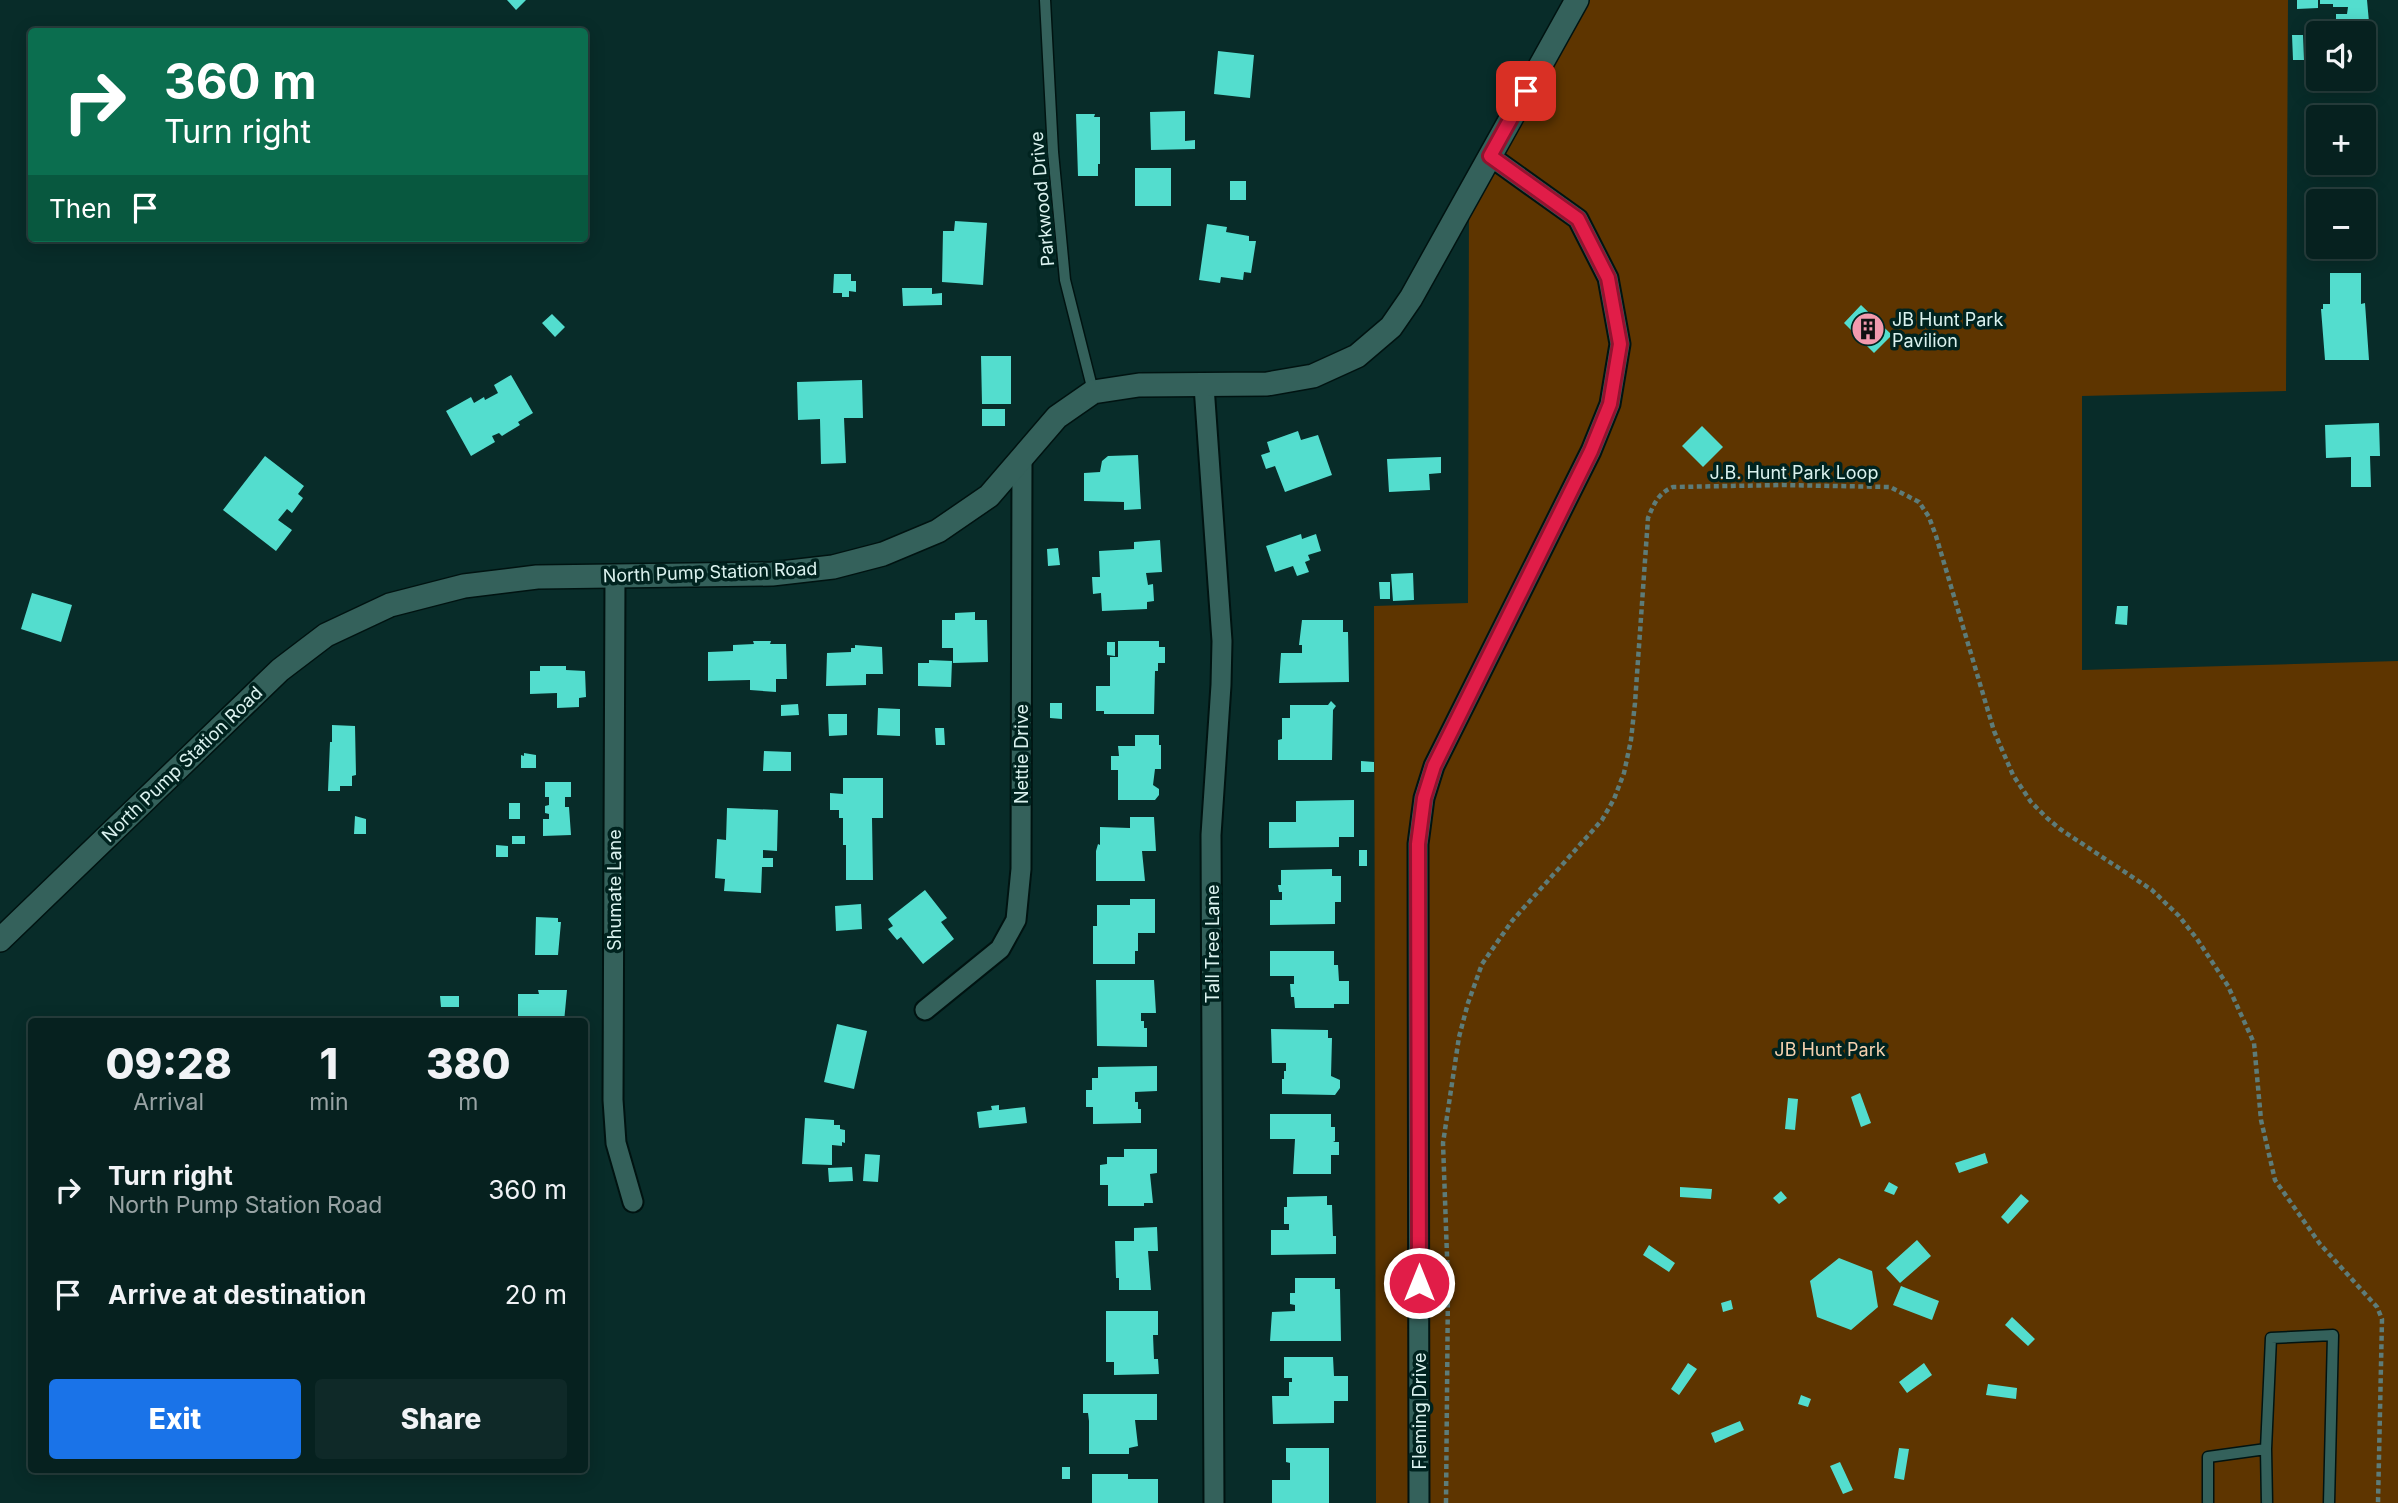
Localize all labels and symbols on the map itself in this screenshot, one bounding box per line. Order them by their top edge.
pin [1496,61,1556,121]
street label: Parkwood Drive [1026,131,1058,267]
place label: JB Hunt Park Pavilion [1892,309,2003,351]
building icon: JB Hunt Park Pavilion [1849,310,1887,348]
street label: J.B. Hunt Park Loop [1710,462,1878,483]
street label: North Pump Station Road [602,558,818,586]
street label: North Pump Station Road [97,682,267,846]
street label: Nettie Drive [1011,704,1032,804]
street label: Shumate Lane [604,829,625,951]
street label: Tall Tree Lane [1202,885,1223,1003]
park label: JB Hunt Park [1774,1039,1886,1060]
position arrow [1382,1246,1456,1320]
street label: Fleming Drive [1409,1352,1430,1470]

